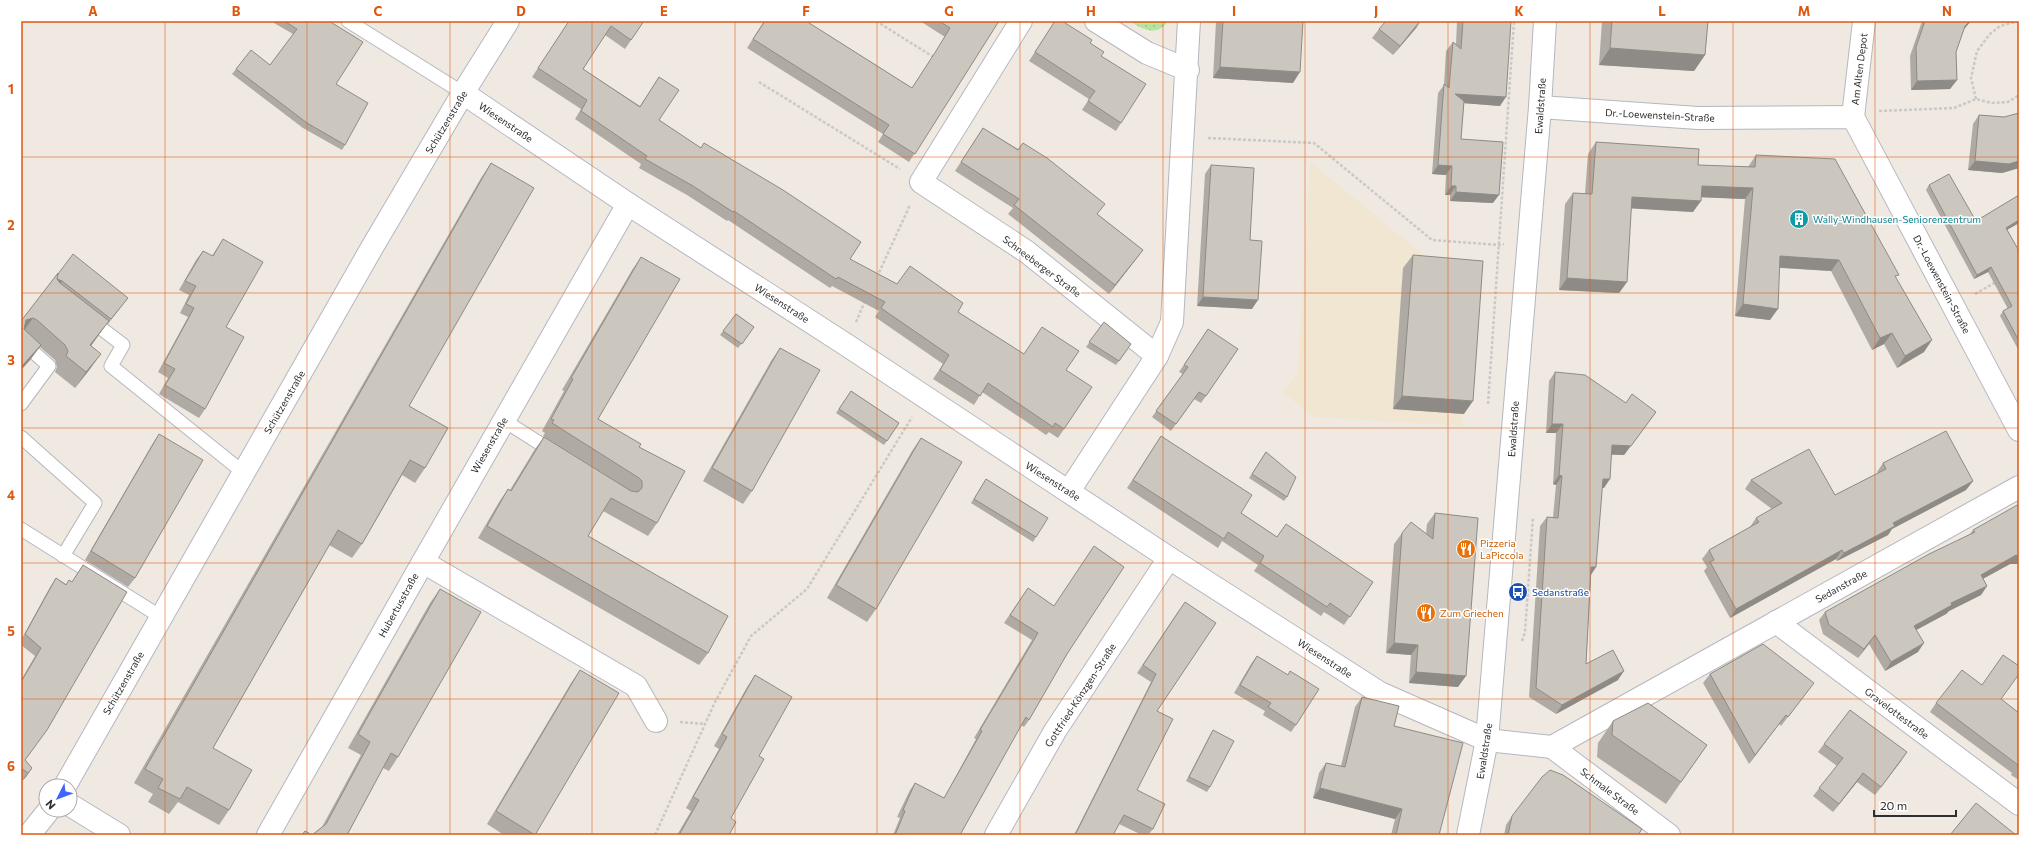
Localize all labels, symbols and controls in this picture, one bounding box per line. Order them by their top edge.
text: A [88,3,98,19]
text: B [232,3,241,19]
text: C [374,3,383,19]
text: D [516,3,526,19]
text: E [660,3,668,19]
text: F [802,3,810,19]
text: G [944,3,954,19]
text: H [1086,3,1096,19]
text: I [1232,3,1236,19]
text: J [1374,3,1378,19]
text: K [1514,3,1524,19]
text: L [1658,3,1666,19]
text: M [1798,3,1810,19]
text: N [1942,3,1952,19]
street label: Am Alten Depot [1849,32,1869,106]
street label: Ewaldstraße [1532,77,1548,135]
text: 1 [8,81,14,97]
street label: Schützenstraße [423,88,469,156]
street label: Wiesenstraße [477,99,535,145]
street label: Dr.-Loewenstein-Straße [1605,106,1715,124]
building icon: Wally-Windhausen-Seniorenzentrum [1788,208,1810,230]
place label: Wally-Windhausen-Seniorenzentrum [1813,213,1981,225]
text: 2 [7,217,15,233]
street label: Schneeberger Straße [1001,233,1083,299]
street label: Dr.-Loewenstein-Straße [1911,233,1973,335]
street label: Wiesenstraße [752,281,812,325]
text: 3 [7,352,15,368]
street label: Schützenstraße [261,368,307,436]
street label: Ewaldstraße [1505,400,1521,458]
street label: Wiesenstraße [468,415,510,475]
street label: Wiesenstraße [1023,459,1083,503]
text: 4 [7,487,15,503]
place label: Pizzeria LaPiccola [1480,537,1523,561]
restaurant icon: Pizzeria LaPiccola [1455,538,1477,560]
street label: Sedanstraße [1813,567,1869,605]
street label: Hubertusstraße [375,571,421,639]
bus stop icon: Sedanstraße [1507,581,1529,603]
place label: Sedanstraße [1532,586,1589,598]
restaurant icon: Zum Griechen [1415,602,1437,624]
place label: Zum Griechen [1440,607,1504,619]
text: 5 [7,623,15,639]
street label: Wiesenstraße [1295,636,1355,680]
street label: Gottfried-Könzgen-Straße [1042,641,1118,749]
street label: Schützenstraße [100,649,146,717]
street label: Gravelottestraße [1862,685,1932,741]
street label: Ewaldstraße [1474,722,1494,780]
text: 6 [7,758,15,774]
street label: Schmale Straße [1578,765,1642,817]
north arrow [38,778,78,818]
scale bar [1874,792,1956,818]
text: N [43,798,58,812]
text: 20 m [1880,798,1907,812]

